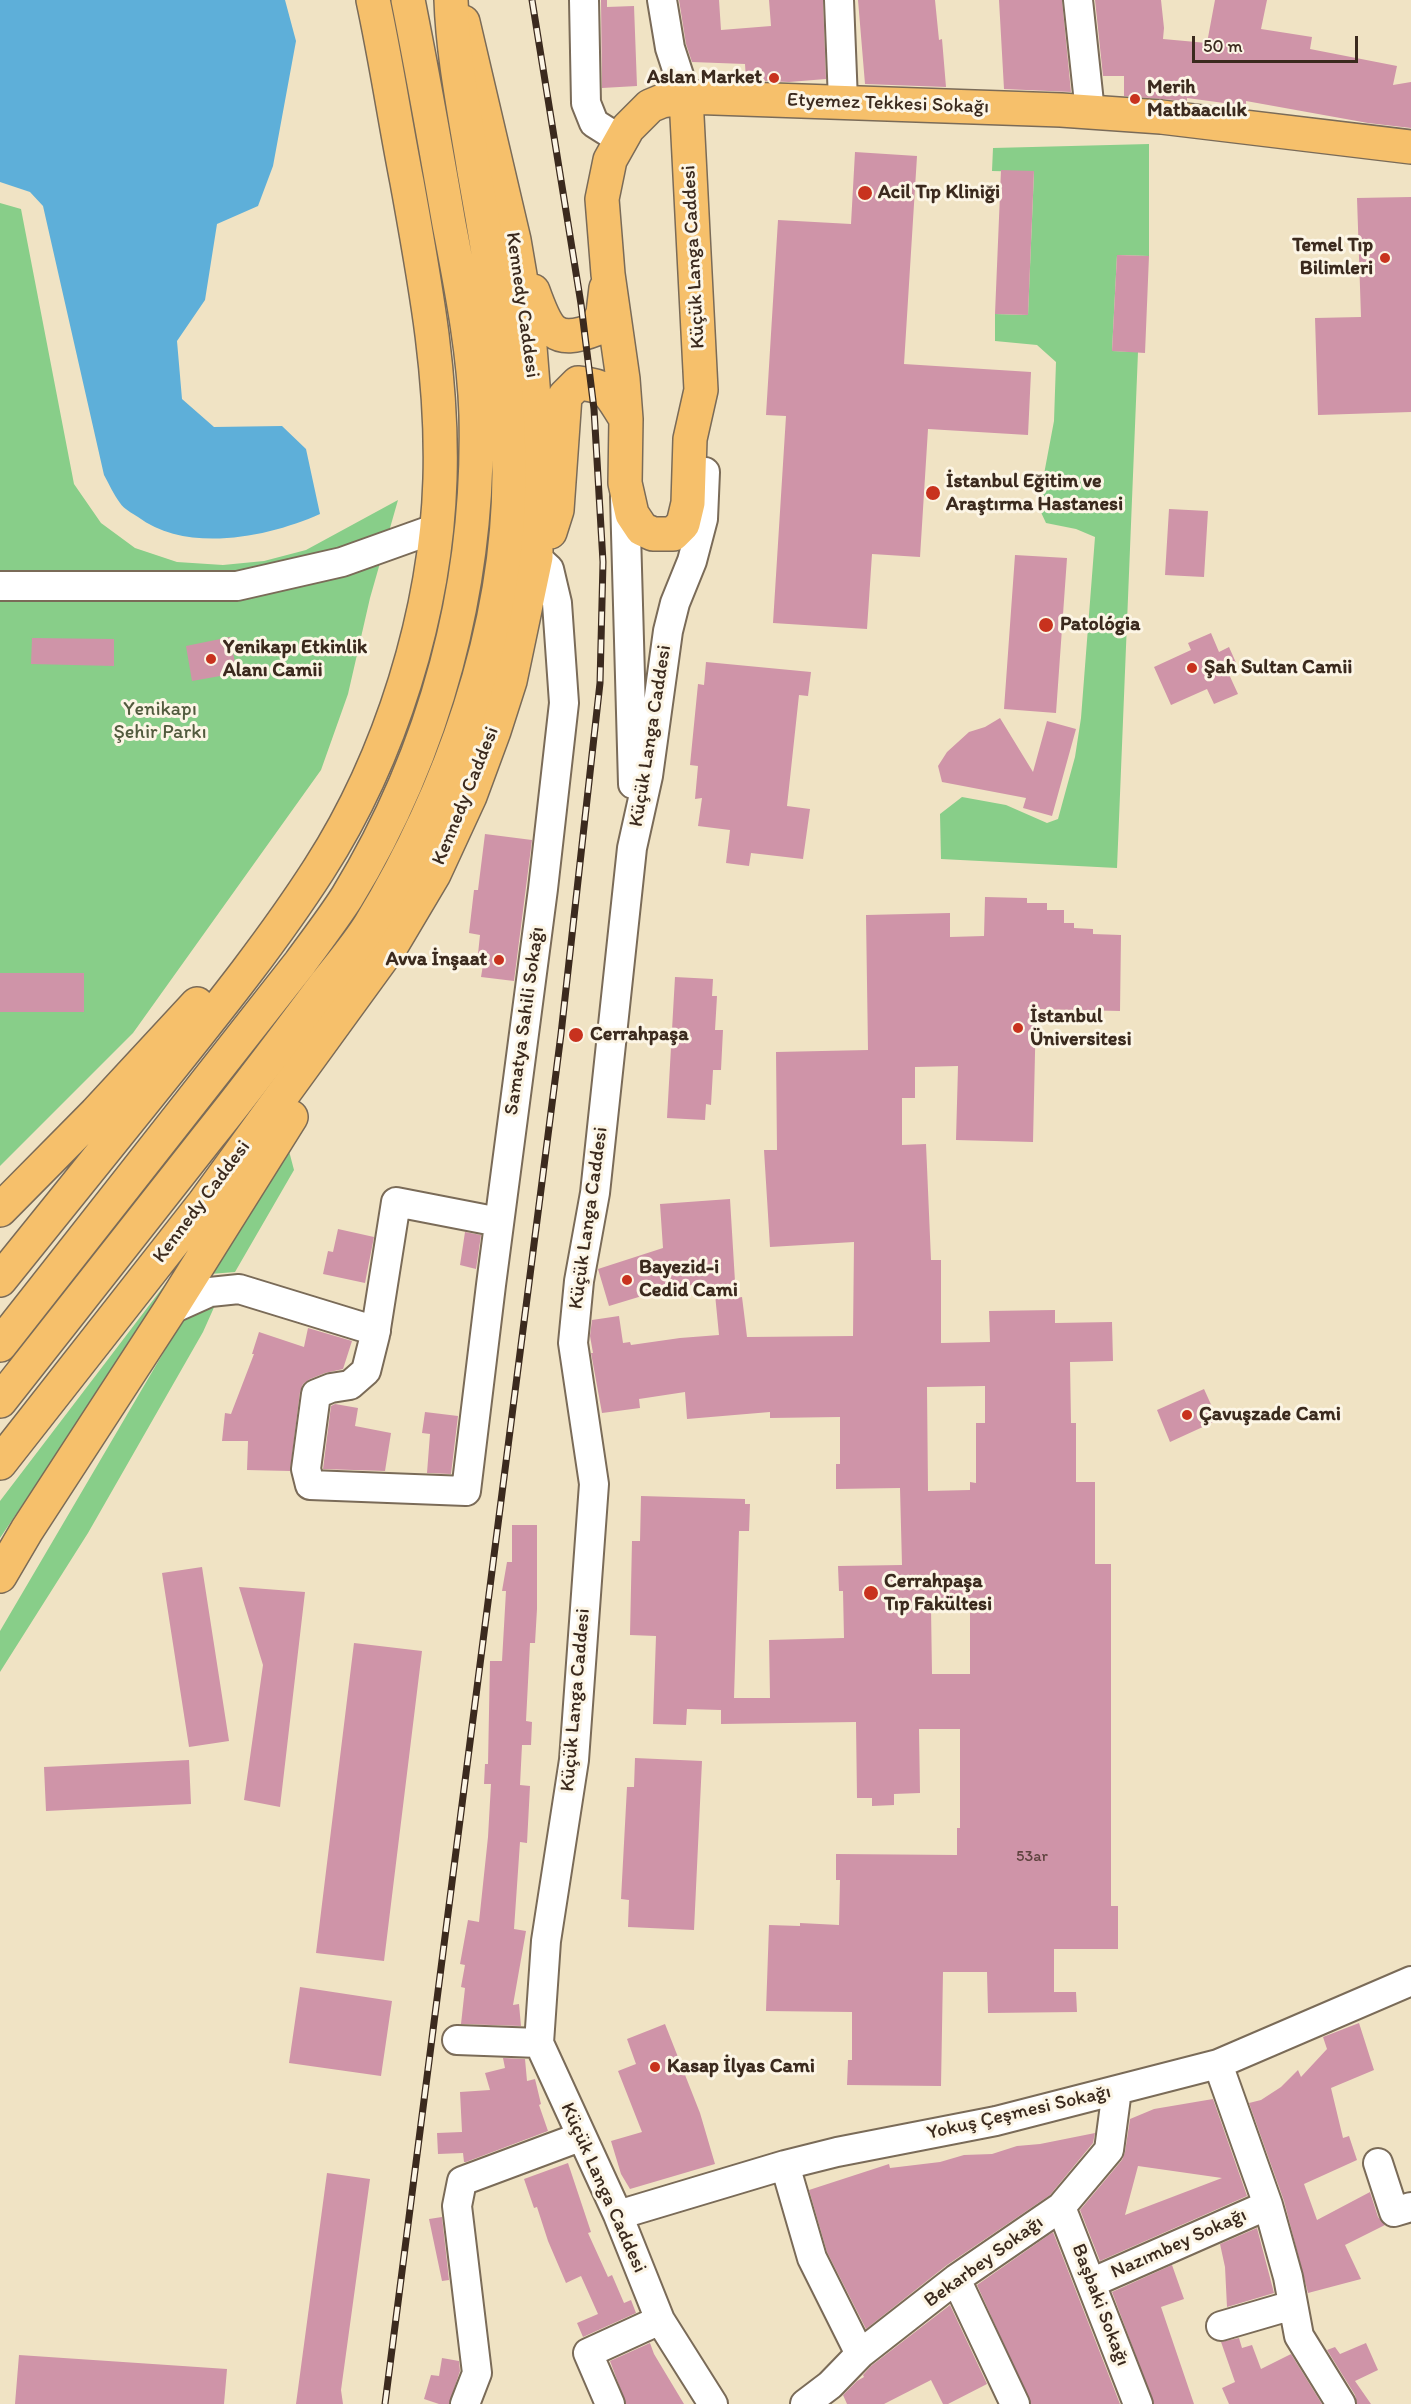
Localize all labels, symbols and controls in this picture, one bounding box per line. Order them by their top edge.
scale bar [1195,24,1362,62]
text: 50 m [1203,35,1243,57]
place label: Aslan Market [647,66,762,90]
marker: Aslan Market [767,71,781,85]
place label: Merih Matbaacılık [1147,76,1247,123]
street label: Etyemez Tekkesi Sokağı [787,88,989,120]
marker: Merih Matbaacılık [1128,92,1142,106]
street label: Küçük Langa Caddesi [677,165,711,349]
place label: Acil Tıp Kliniği [878,181,1000,205]
marker: Acil Tıp Kliniği [856,184,874,202]
street label: Kennedy Caddesi [500,231,544,379]
place label: Temel Tıp Bilimleri [1292,234,1373,281]
marker: Temel Tıp Bilimleri [1378,251,1392,265]
place label: İstanbul Eğitim ve Araştırma Hastanesi [946,470,1123,517]
marker: İstanbul Eğitim ve Araştırma Hastanesi [924,484,942,502]
place label: Patológia [1060,613,1140,637]
marker: Patológia [1037,616,1055,634]
place label: Yenikapı Etkinlik Alanı Camii [223,636,367,683]
street label: Küçük Langa Caddesi [625,643,677,829]
marker: Yenikapı Etkinlik Alanı Camii [204,652,218,666]
place label: Şah Sultan Camii [1204,656,1352,680]
marker: Şah Sultan Camii [1185,661,1199,675]
park label: Yenikapı Şehir Parkı [113,698,207,745]
street label: Kennedy Caddesi [427,723,505,869]
street label: Samatya Sahili Sokağı [500,925,550,1117]
place label: Avva İnşaat [386,948,487,972]
marker: Avva İnşaat [492,953,506,967]
place label: İstanbul Üniversitesi [1030,1005,1131,1052]
marker: İstanbul Üniversitesi [1011,1021,1025,1035]
place label: Cerrahpaşa [590,1023,689,1047]
marker: Cerrahpaşa [567,1026,585,1044]
street label: Küçük Langa Caddesi [564,1125,614,1311]
street label: Kennedy Caddesi [148,1136,256,1268]
place label: Bayezid-i Cedid Cami [639,1256,738,1303]
marker: Bayezid-i Cedid Cami [620,1273,634,1287]
place label: Çavuşzade Cami [1199,1403,1341,1427]
marker: Çavuşzade Cami [1180,1408,1194,1422]
place label: Cerrahpaşa Tıp Fakültesi [884,1570,992,1617]
marker: Cerrahpaşa Tıp Fakültesi [862,1584,880,1602]
street label: Küçük Langa Caddesi [556,1607,596,1793]
house number: 53ar [1016,1847,1048,1867]
place label: Kasap İlyas Cami [667,2055,815,2079]
marker: Kasap İlyas Cami [648,2060,662,2074]
street label: Yokuş Çeşmesi Sokağı [925,2080,1113,2146]
street label: Küçük Langa Caddesi [555,2099,651,2277]
street label: Nazımbey Sokağı [1107,2203,1251,2285]
street label: Bekarbey Sokağı [920,2211,1048,2313]
street label: Başbaki Sokağı [1066,2240,1134,2370]

